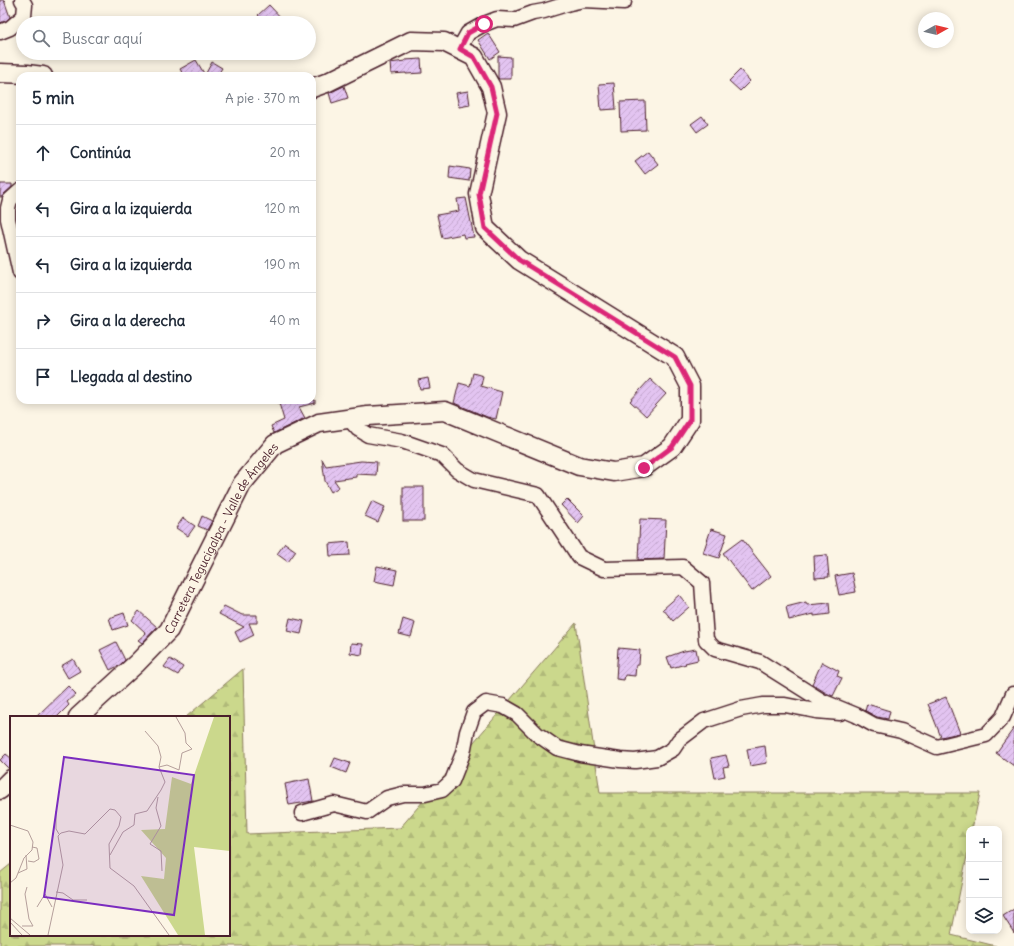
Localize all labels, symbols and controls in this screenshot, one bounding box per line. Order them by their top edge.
north arrow [918,12,954,48]
route start [475,15,493,33]
search box [16,16,316,60]
icon: search [30,27,52,49]
text: Buscar aquí [62,29,142,48]
text: 5 min [32,87,74,109]
text: A pie · 370 m [225,90,300,107]
icon: ahead [32,142,54,164]
text: Continúa [70,143,131,162]
text: 20 m [270,144,300,161]
icon: left [32,198,54,220]
text: Gira a la izquierda [70,199,192,218]
text: 120 m [265,200,300,217]
icon: left [32,254,54,276]
text: Gira a la izquierda [70,255,192,274]
text: 190 m [264,256,300,273]
icon: right [32,310,54,332]
text: Gira a la derecha [70,311,185,330]
text: 40 m [269,312,300,329]
icon: arrive [32,366,54,388]
text: Llegada al destino [70,367,192,386]
street label: Carretera Tegucigalpa - Valle de Ángeles [161,439,281,636]
route end [635,459,653,477]
inset map [10,716,230,936]
map controls [966,826,1002,934]
button: + [966,826,1002,862]
button: − [966,862,1002,898]
button: layers [966,898,1002,934]

